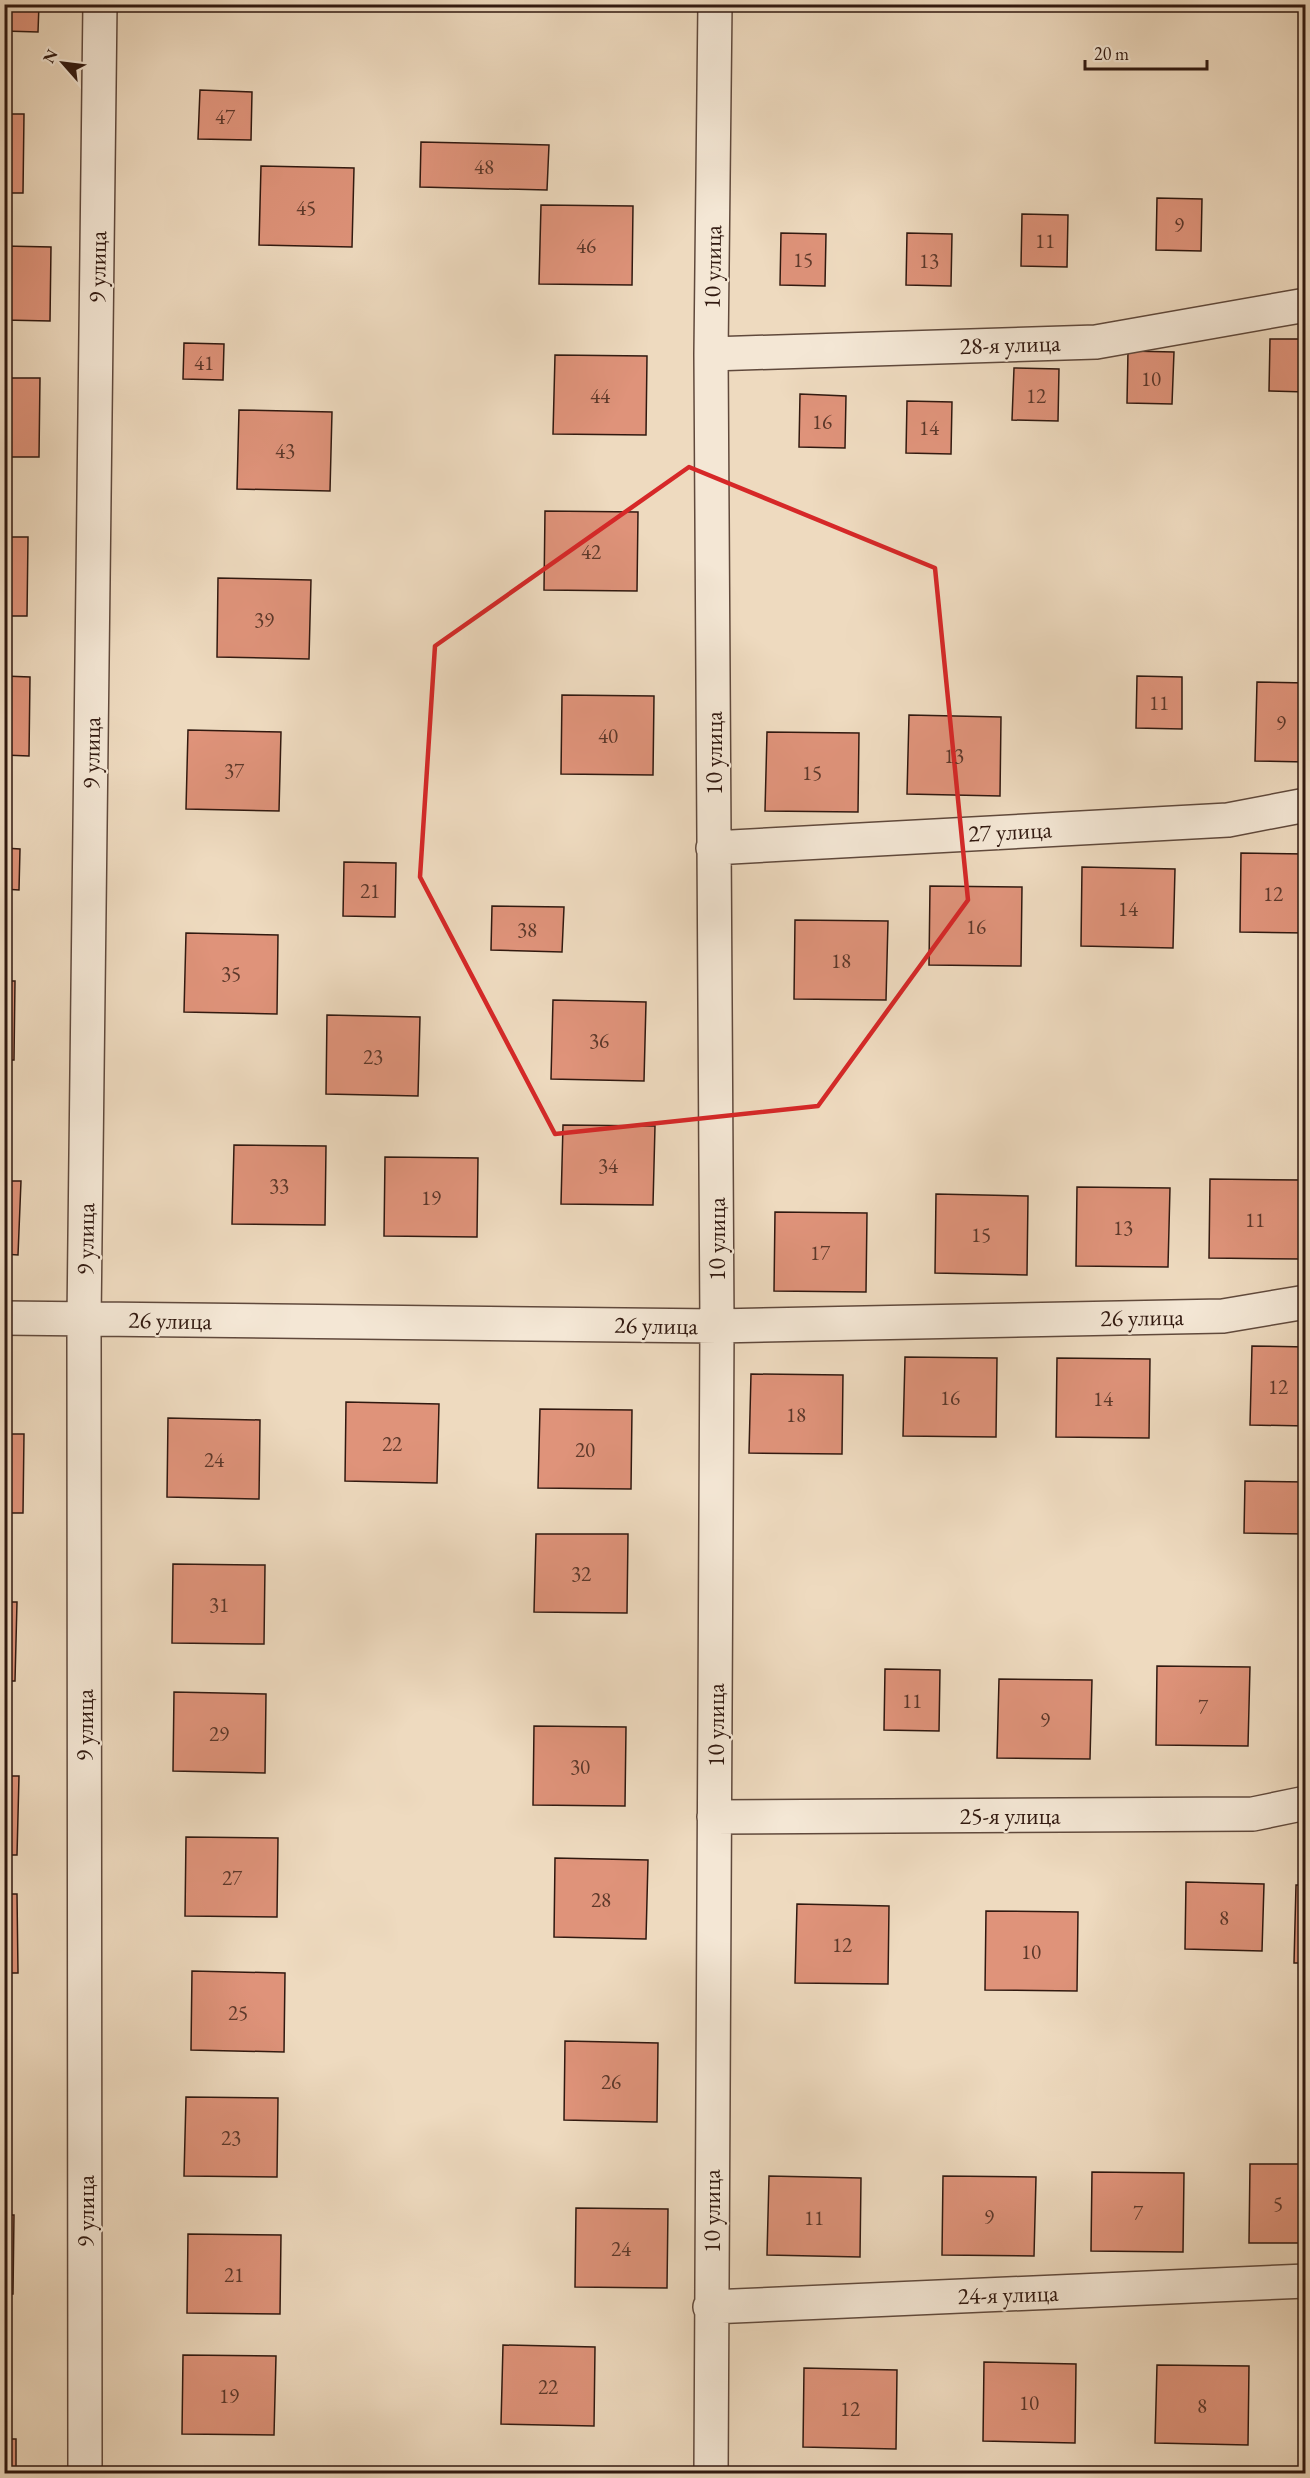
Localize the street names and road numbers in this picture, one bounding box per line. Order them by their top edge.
street label: 10 улица [696,224,728,309]
street label: 9 улица [81,230,113,303]
street label: 28-я улица [959,327,1062,361]
street label: 10 улица [698,711,729,795]
street label: 9 улица [75,716,107,789]
street label: 27 улица [967,813,1053,849]
street label: 10 улица [701,1197,732,1281]
street label: 9 улица [69,1202,101,1275]
street label: 26 улица [1100,1301,1185,1333]
street label: 26 улица [128,1304,213,1336]
street label: 26 улица [614,1309,699,1341]
street label: 10 улица [700,1683,731,1767]
street label: 9 улица [69,1688,100,1761]
street label: 25-я улица [959,1800,1061,1831]
street label: 10 улица [696,2169,727,2253]
street label: 9 улица [70,2174,101,2247]
street label: 24-я улица [957,2277,1060,2311]

